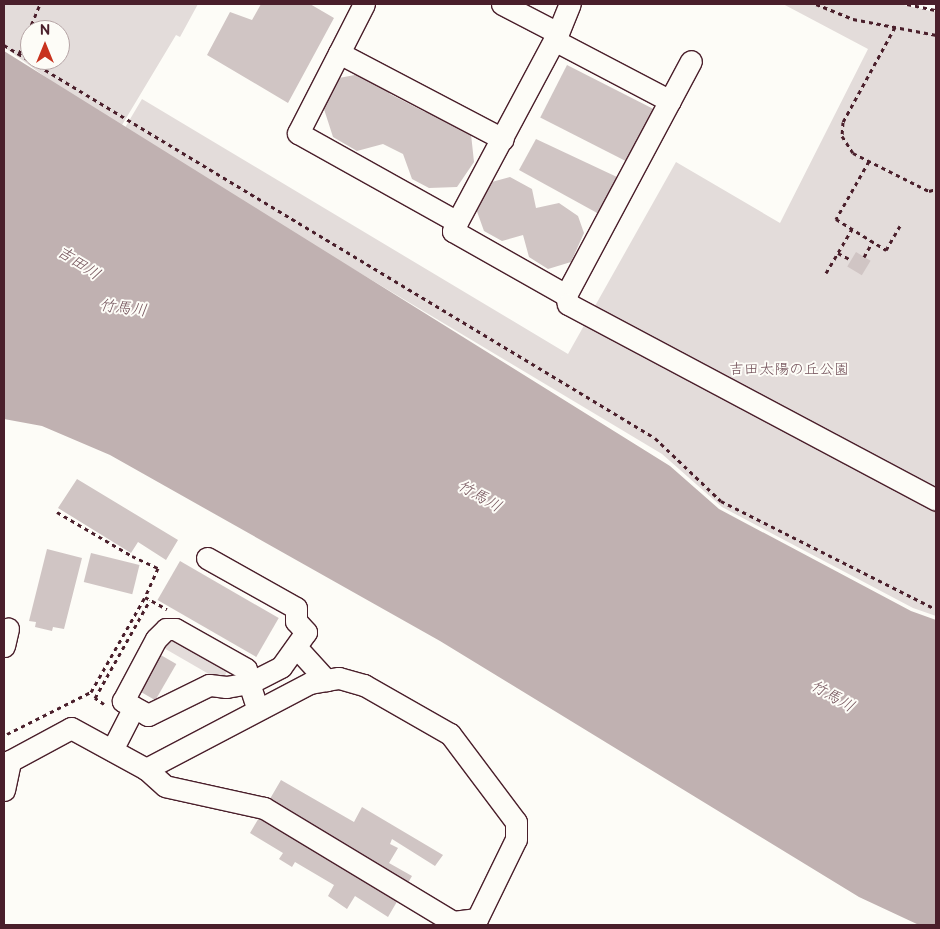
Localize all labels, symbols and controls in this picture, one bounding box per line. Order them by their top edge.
north arrow [20,20,70,70]
text: N [40,22,50,39]
water label: 吉田川 [53,243,103,285]
water label: 竹馬川 [98,297,148,321]
park label: 吉田太陽の丘公園 [729,361,849,379]
water label: 竹馬川 [453,477,505,517]
water label: 竹馬川 [806,677,858,717]

